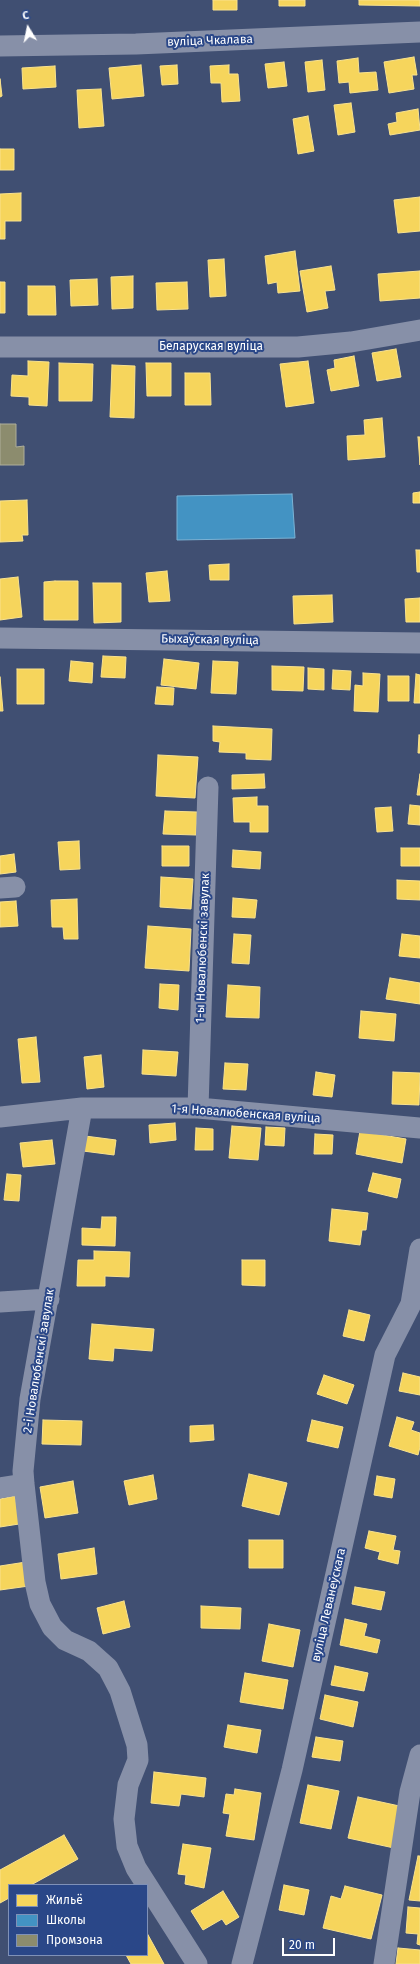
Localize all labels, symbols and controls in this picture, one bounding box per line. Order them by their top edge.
north arrow [8,8,48,48]
text: С [22,9,30,23]
street label: вуліца Чкалава [167,32,253,50]
street label: Беларуская вуліца [159,340,263,354]
street label: Быхаўская вуліца [161,632,259,648]
street label: 1-ы Новалюбенскі завулак [193,873,213,1023]
street label: 1-я Новалюбенская вуліца [171,1102,321,1126]
street label: 2-і Новалюбенскі завулак [21,1288,57,1434]
street label: вуліца Леванеўскага [309,1547,349,1663]
legend [8,1884,148,1956]
text: Жильё [46,1893,83,1907]
text: Школы [46,1913,86,1927]
scale bar [284,1930,337,1956]
text: Промзона [46,1933,103,1947]
text: 20 m [289,1938,315,1952]

